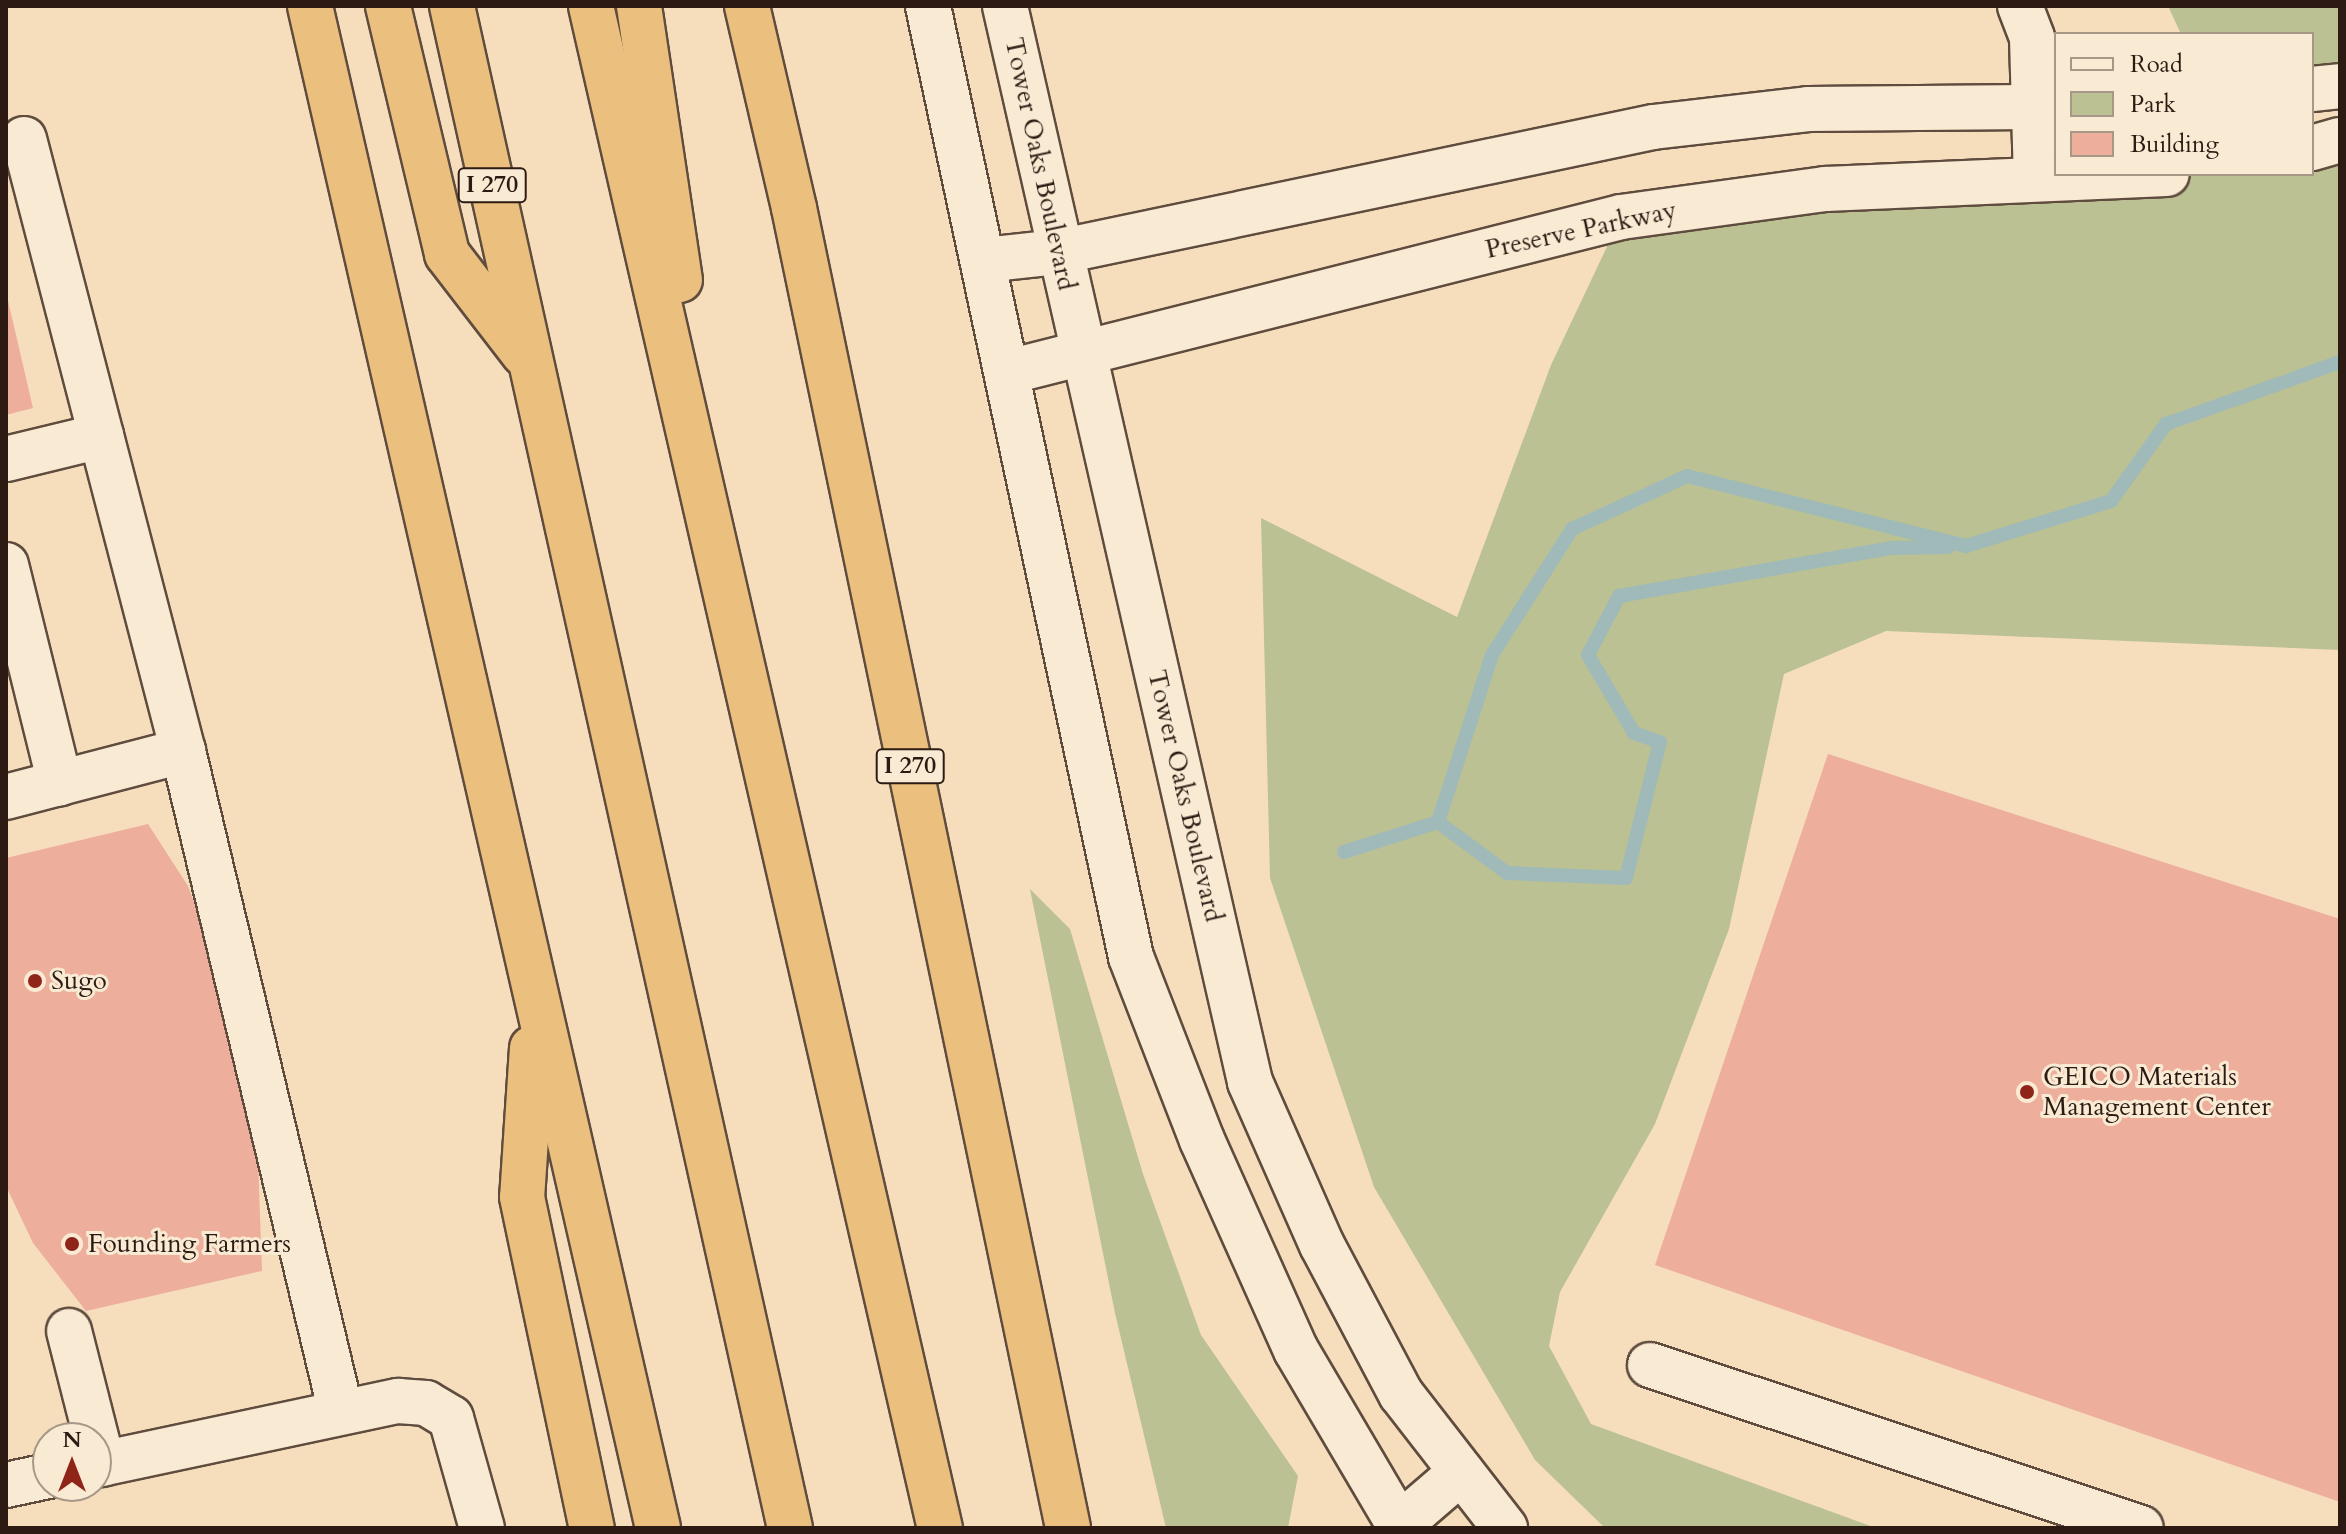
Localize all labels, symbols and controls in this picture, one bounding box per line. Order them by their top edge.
legend [2054,32,2314,176]
street label: Tower Oaks Boulevard [998,35,1082,293]
text: Road [2130,48,2183,81]
text: Park [2130,88,2176,121]
text: Building [2130,128,2219,161]
road number: I 270 [456,165,528,205]
street label: Preserve Parkway [1483,195,1679,265]
street label: Tower Oaks Boulevard [1141,667,1229,925]
road number: I 270 [874,746,946,786]
place label: Sugo [51,965,107,997]
marker: Sugo [26,972,44,990]
place label: GEICO Materials Management Center [2043,1061,2271,1122]
marker: GEICO Materials Management Center [2018,1083,2036,1101]
place label: Founding Farmers [88,1228,291,1260]
marker: Founding Farmers [63,1235,81,1253]
north arrow [32,1422,112,1502]
text: N [62,1425,82,1455]

